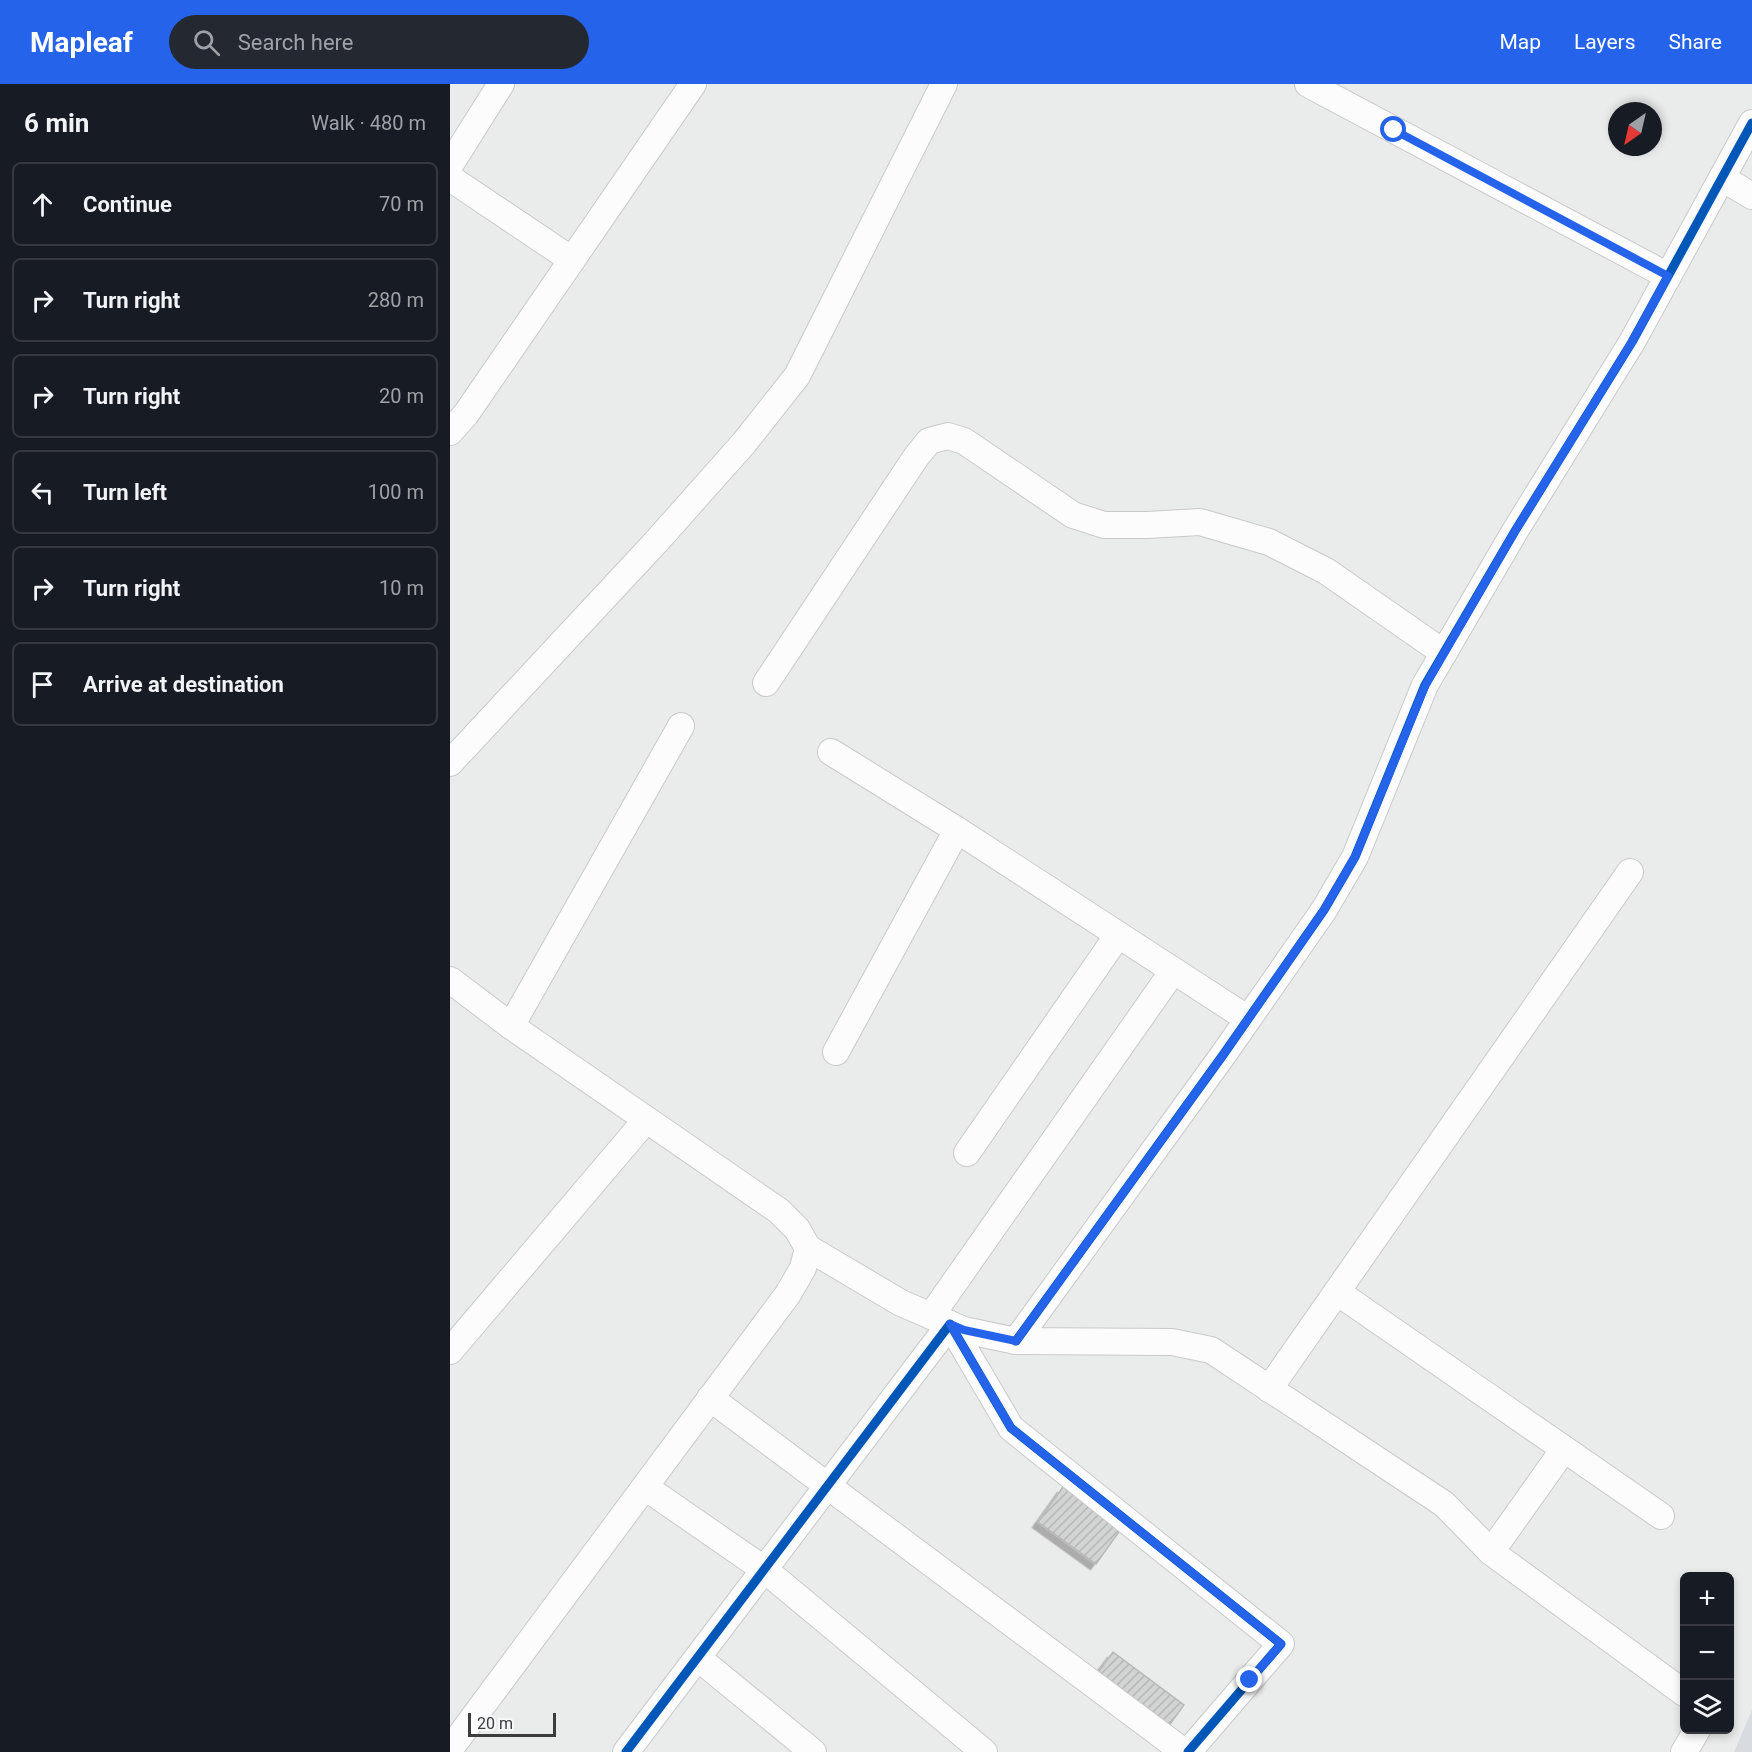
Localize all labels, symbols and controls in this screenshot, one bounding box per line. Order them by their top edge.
search box [169,15,589,69]
text: Mapleaf [30,26,133,59]
icon: search [190,26,223,59]
text: Search here [238,30,354,55]
text: Map [1499,30,1541,54]
text: Layers [1574,30,1635,54]
text: Share [1668,30,1722,54]
north arrow [1608,102,1662,156]
text: 6 min [24,108,89,138]
text: Walk · 480 m [311,111,426,135]
route start [1380,116,1406,142]
icon: ahead [26,188,59,221]
text: Continue [83,192,172,217]
text: 70 m [379,192,424,216]
icon: right [26,284,59,317]
text: Turn right [83,288,180,313]
text: 280 m [368,288,424,312]
icon: right [26,380,59,413]
text: Turn right [83,384,180,409]
text: 20 m [379,384,424,408]
icon: left [26,476,59,509]
text: Turn left [83,480,167,505]
text: 100 m [368,480,424,504]
icon: right [26,572,59,605]
text: Turn right [83,576,180,601]
text: 10 m [379,576,424,600]
icon: arrive [26,668,59,701]
text: Arrive at destination [83,672,284,697]
map controls [1680,1572,1734,1734]
button: + [1680,1572,1734,1626]
button: − [1680,1626,1734,1680]
route end [1236,1666,1262,1692]
button: layers [1680,1680,1734,1734]
scale bar [468,1710,556,1738]
text: 20 m [477,1714,513,1733]

